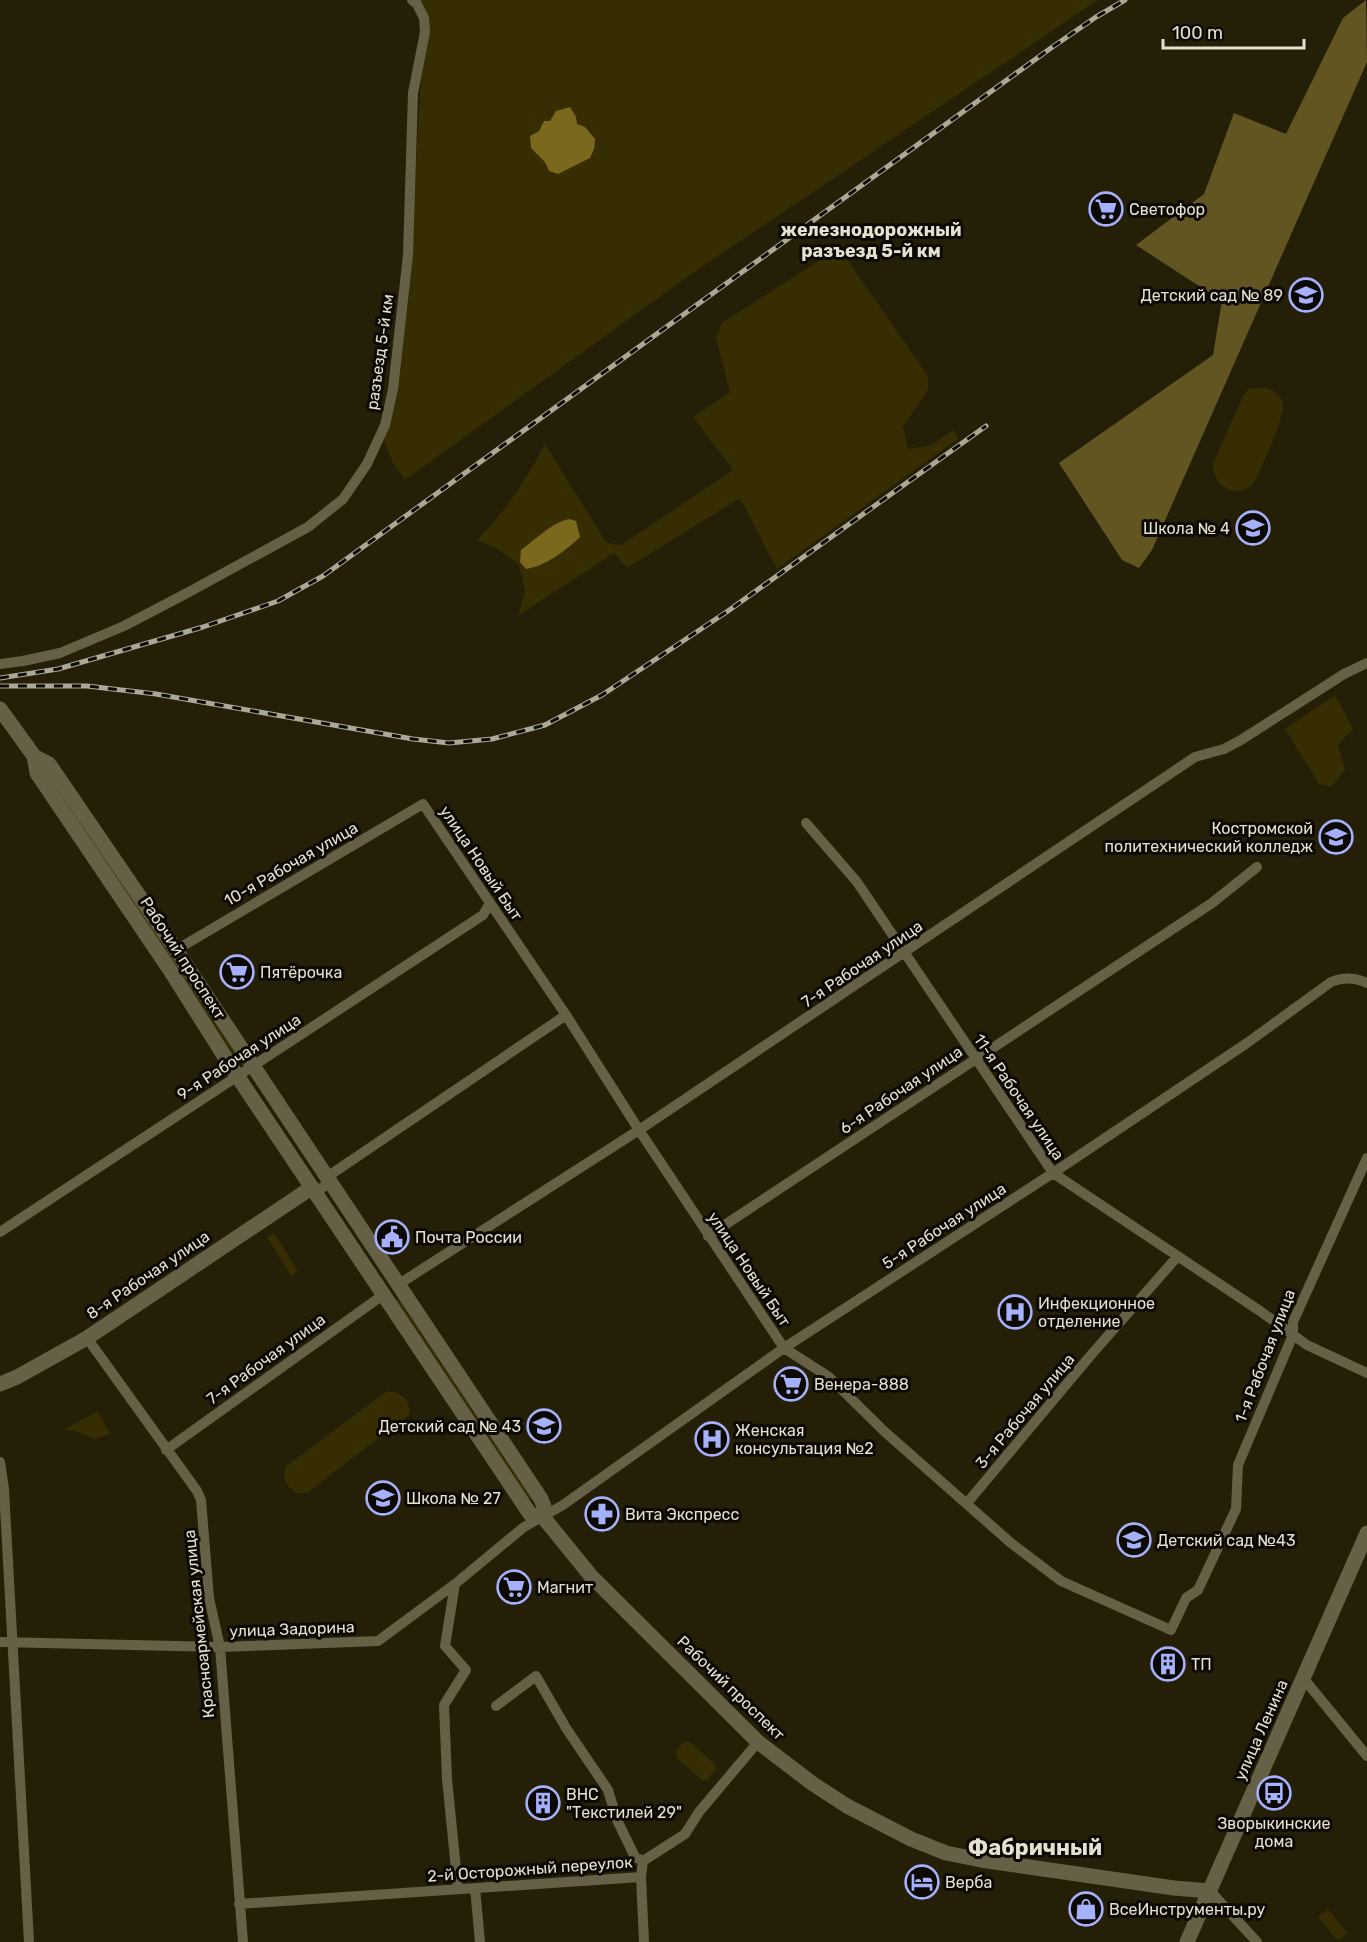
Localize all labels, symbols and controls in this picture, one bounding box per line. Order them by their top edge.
scale bar [1163,12,1304,50]
text: 100 m [1172,22,1223,44]
supermarket icon: Светофор [1088,191,1124,227]
place label: Светофор [1129,200,1205,219]
district label: железнодорожный разъезд 5-й км [781,219,961,262]
school or university icon: Детский сад № 89 [1288,277,1324,313]
place label: Детский сад № 89 [1140,286,1283,305]
street label: разъезд 5-й км [362,293,398,411]
school or university icon: Школа № 4 [1235,510,1271,546]
place label: Школа № 4 [1143,519,1230,538]
street label: улица Новый Быт [436,802,526,924]
street label: 10-я Рабочая улица [221,818,361,910]
place label: Костромской политехнический колледж [1105,819,1313,856]
school or university icon: Костромской политехнический колледж [1318,819,1354,855]
street label: Рабочий проспект [136,893,230,1023]
street label: 7-я Рабочая улица [798,916,926,1012]
supermarket icon: Пятёрочка [219,954,255,990]
place label: Пятёрочка [260,963,342,982]
street label: 9-я Рабочая улица [174,1010,304,1104]
street label: 11-я Рабочая улица [970,1030,1068,1164]
street label: 6-я Рабочая улица [836,1042,966,1138]
street label: 5-я Рабочая улица [879,1179,1009,1273]
street label: улица Новый Быт [704,1208,794,1330]
public building icon: Почта России [374,1219,410,1255]
street label: 8-я Рабочая улица [83,1227,213,1323]
place label: Почта России [415,1228,522,1247]
street label: 1-я Рабочая улица [1231,1287,1299,1425]
hospital icon: Инфекционное отделение [997,1294,1033,1330]
place label: Инфекционное отделение [1038,1294,1155,1331]
street label: 7-я Рабочая улица [203,1310,329,1408]
street label: 3-я Рабочая улица [971,1350,1079,1472]
supermarket icon: Венера-888 [773,1366,809,1402]
place label: Венера-888 [814,1375,909,1394]
school or university icon: Детский сад № 43 [526,1408,562,1444]
place label: Детский сад № 43 [379,1417,521,1436]
hospital icon: Женская консультация №2 [694,1421,730,1457]
place label: Женская консультация №2 [735,1421,874,1458]
school or university icon: Школа № 27 [365,1480,401,1516]
place label: Школа № 27 [406,1489,501,1508]
pharmacy icon: Вита Экспресс [584,1496,620,1532]
place label: Вита Экспресс [625,1505,739,1524]
school or university icon: Детский сад №43 [1116,1522,1152,1558]
street label: Красноармейская улица [180,1529,218,1719]
place label: Детский сад №43 [1157,1531,1296,1550]
supermarket icon: Магнит [496,1569,532,1605]
place label: Магнит [537,1578,593,1597]
street label: улица Задорина [229,1617,355,1641]
street label: Рабочий проспект [673,1632,789,1744]
building icon: ТП [1150,1646,1186,1682]
place label: ТП [1191,1655,1212,1674]
street label: улица Ленина [1230,1677,1292,1783]
bus stop icon: Зворыкинские дома [1256,1775,1292,1811]
building icon: ВНС "Текстилей 29" [525,1785,561,1821]
place label: ВНС "Текстилей 29" [566,1785,682,1822]
place label: Зворыкинские дома [1217,1814,1331,1851]
district label: Фабричный [968,1834,1102,1861]
street label: 2-й Осторожный переулок [427,1852,634,1886]
hotel icon: Верба [904,1864,940,1900]
place label: Верба [945,1873,992,1892]
shop icon: ВсеИнструменты.ру [1068,1891,1104,1927]
place label: ВсеИнструменты.ру [1109,1900,1265,1919]

